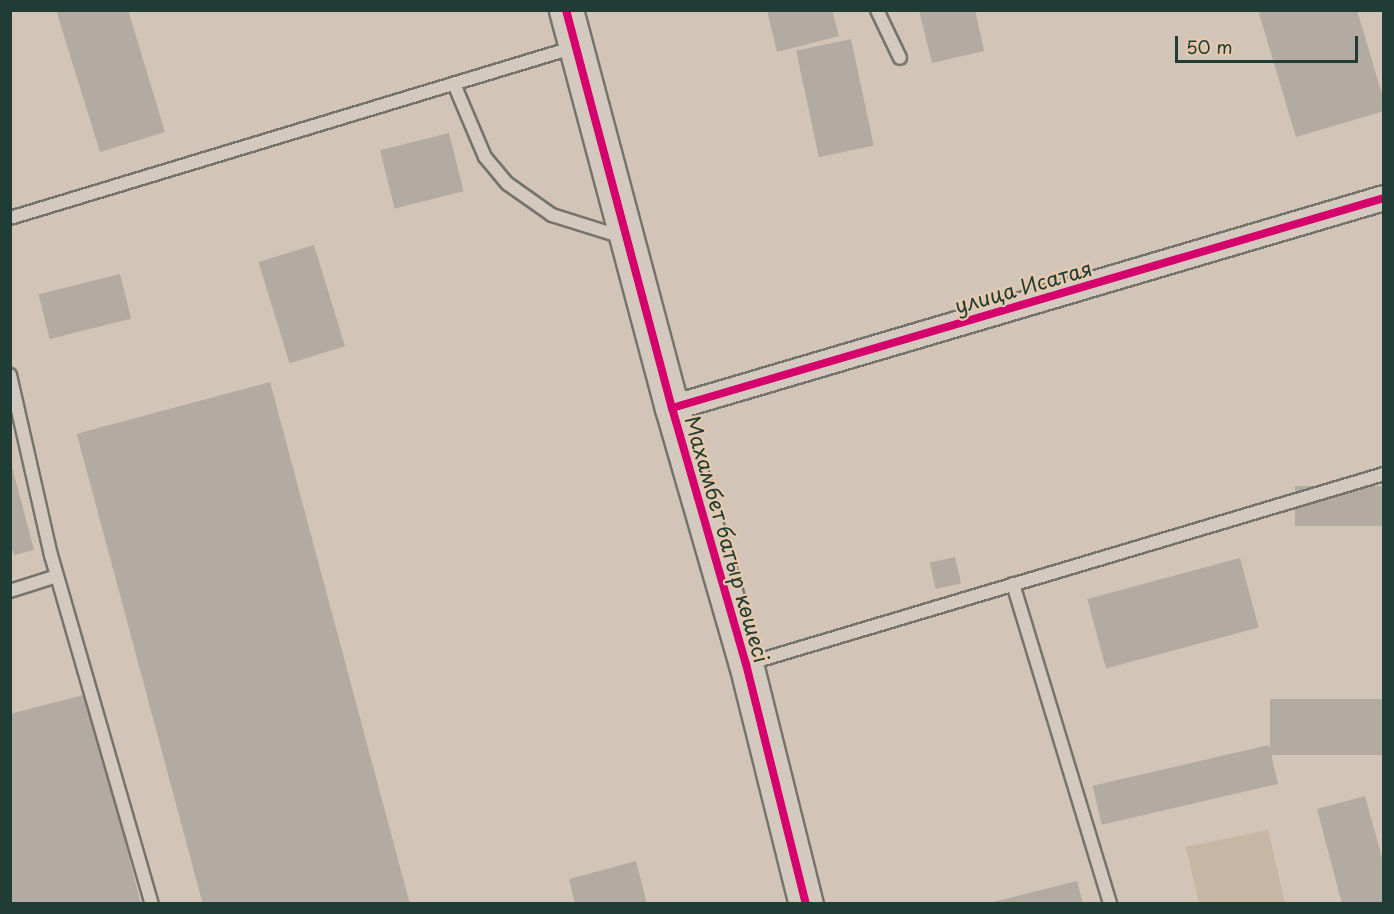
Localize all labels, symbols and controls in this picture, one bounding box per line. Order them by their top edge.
scale bar [1178,24,1361,62]
text: 50 m [1186,33,1233,60]
street label: улица Исатая [951,254,1095,318]
street label: Махамбет батыр көшесі [681,413,775,665]

